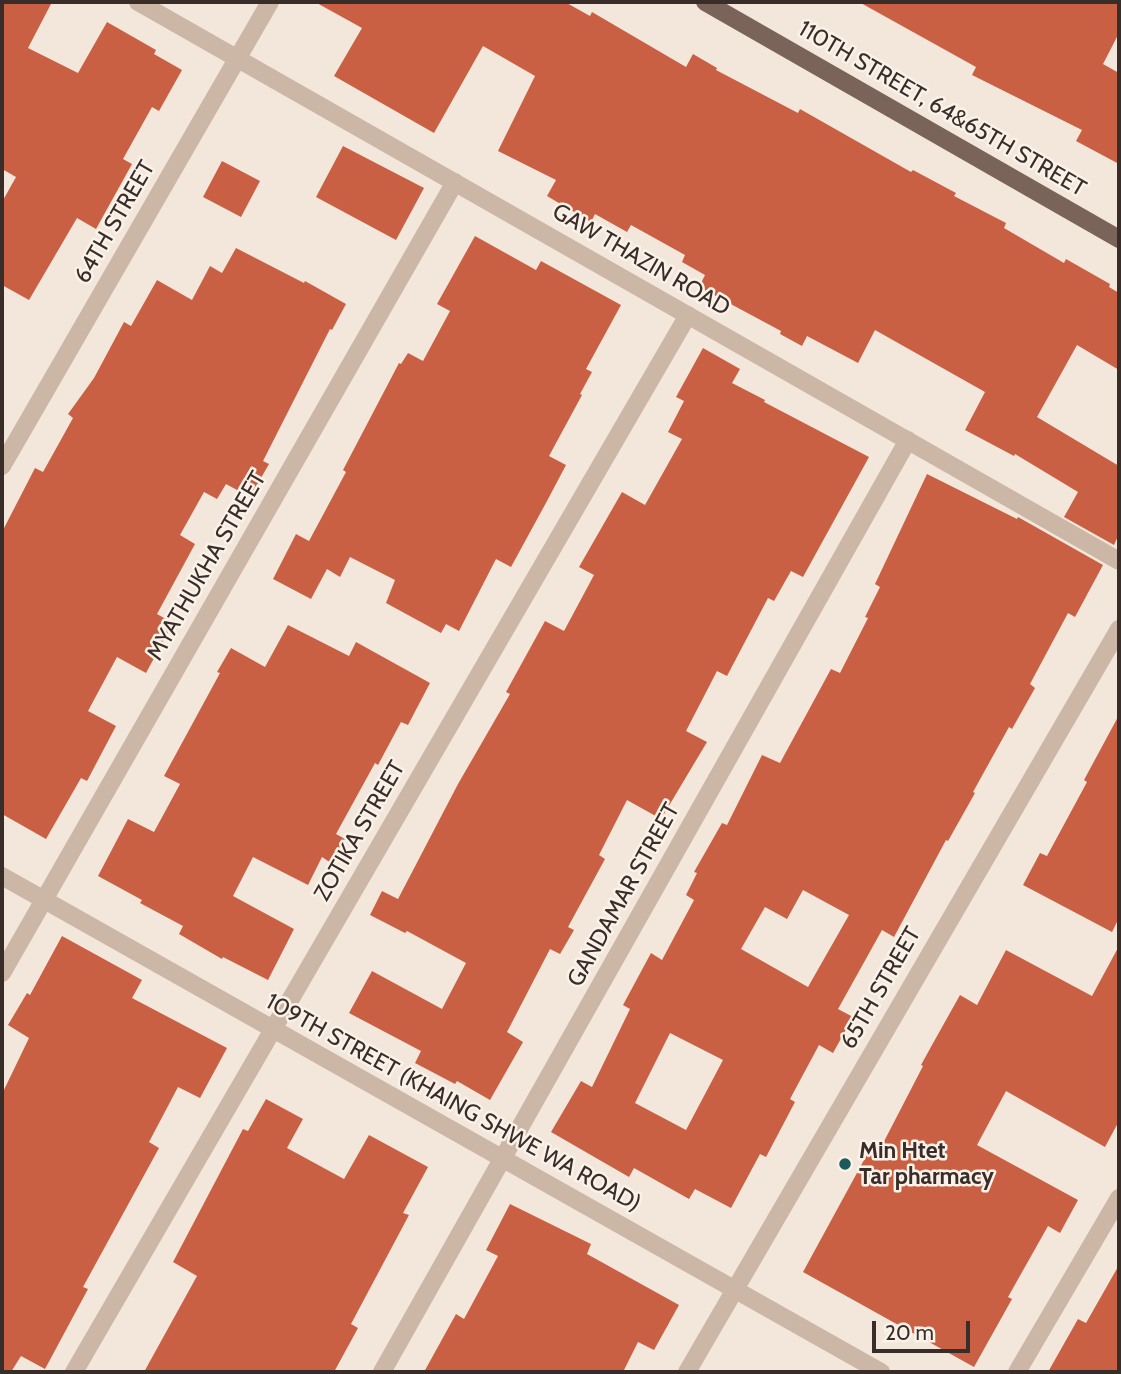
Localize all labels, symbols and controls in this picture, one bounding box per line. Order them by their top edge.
street label: 110TH STREET, 64&65TH STREET [793,15,1091,203]
street label: 64TH STREET [69,156,161,288]
street label: GAW THAZIN ROAD [547,198,735,322]
street label: MYATHUKHA STREET [142,467,272,665]
street label: ZOTIKA STREET [309,756,411,906]
street label: GANDAMAR STREET [562,798,686,992]
street label: 65TH STREET [835,922,927,1054]
street label: 109TH STREET (KHAING SHWE WA ROAD) [261,988,645,1218]
place label: Min Htet Tar pharmacy [859,1137,994,1191]
marker: Min Htet Tar pharmacy [837,1156,853,1172]
scale bar [876,1308,974,1352]
text: 20 m [885,1320,934,1345]

